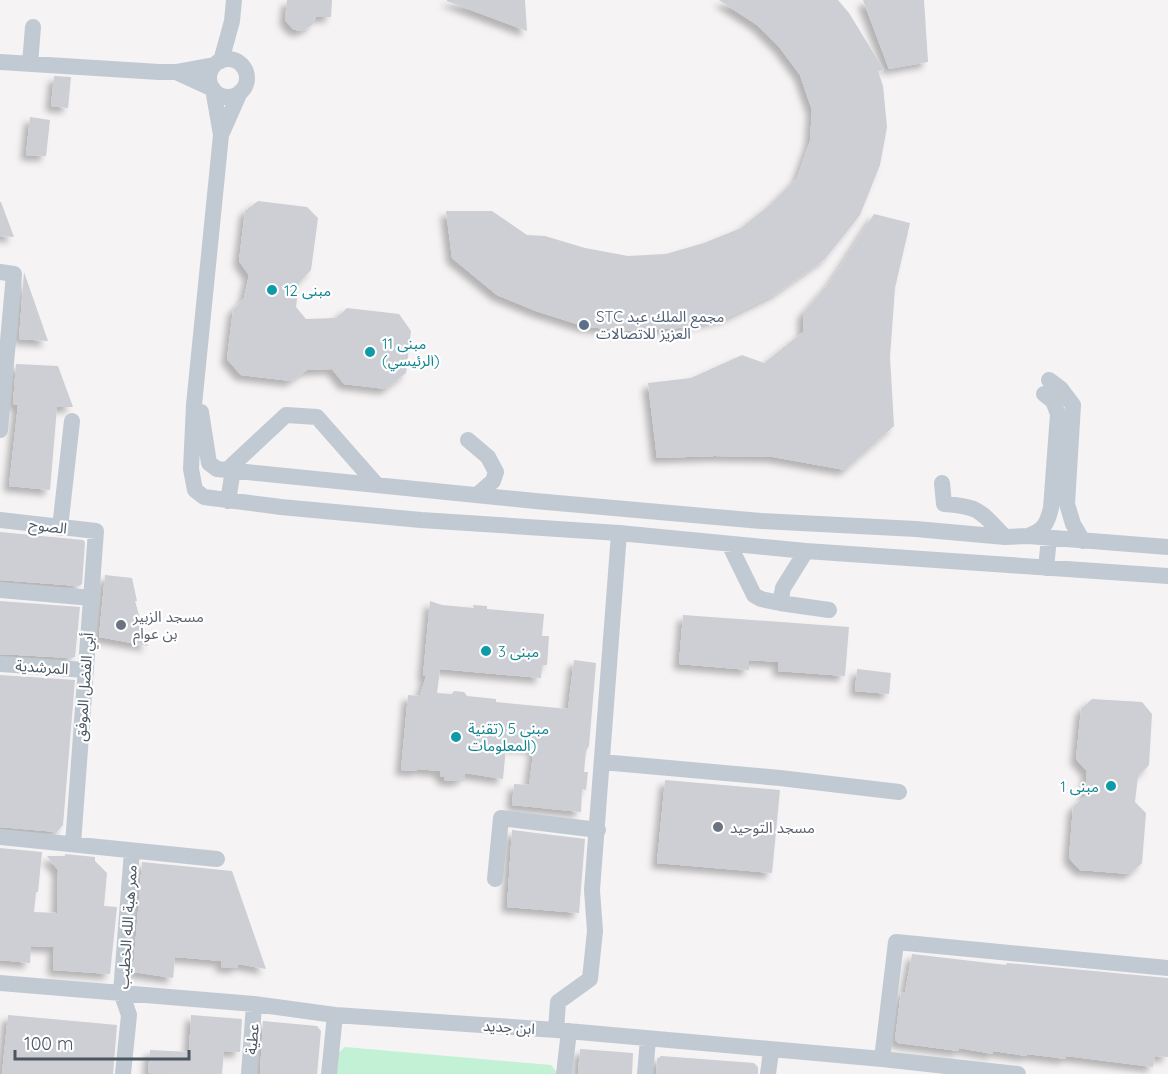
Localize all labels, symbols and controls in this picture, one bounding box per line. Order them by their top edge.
place label: مبنى 12 [284,281,331,300]
marker: مبنى 12 [265,283,279,297]
place label: STC مجمع الملك عبد العزيز للاتصالات [596,307,725,343]
marker: STC مجمع الملك عبد العزيز للاتصالات [577,318,591,332]
place label: مبنى 11 (الرئيسي) [382,334,440,372]
marker: مبنى 11 (الرئيسي) [363,345,377,359]
street label: الصوح [27,514,68,541]
place label: مسجد الزبير بن عوام [132,607,204,645]
marker: مسجد الزبير بن عوام [114,618,128,632]
street label: أبي الفضل الموفق [71,632,100,742]
place label: مبنى 3 [498,642,539,661]
marker: مبنى 3 [479,644,493,658]
street label: المرشدية [15,656,69,678]
place label: مبنى 5 (تقنية المعلومات) [468,719,549,755]
marker: مبنى 5 (تقنية المعلومات) [449,730,463,744]
place label: مبنى 1 [1060,777,1099,796]
marker: مبنى 1 [1104,779,1118,793]
place label: مسجد التوحيد [730,818,815,837]
marker: مسجد التوحيد [711,820,725,834]
street label: ممر هبة الله الخطيب [113,864,141,990]
street label: ابن جديد [482,1016,536,1038]
street label: عطية [241,1022,263,1055]
scale bar [15,1023,189,1061]
text: 100 m [24,1032,73,1055]

